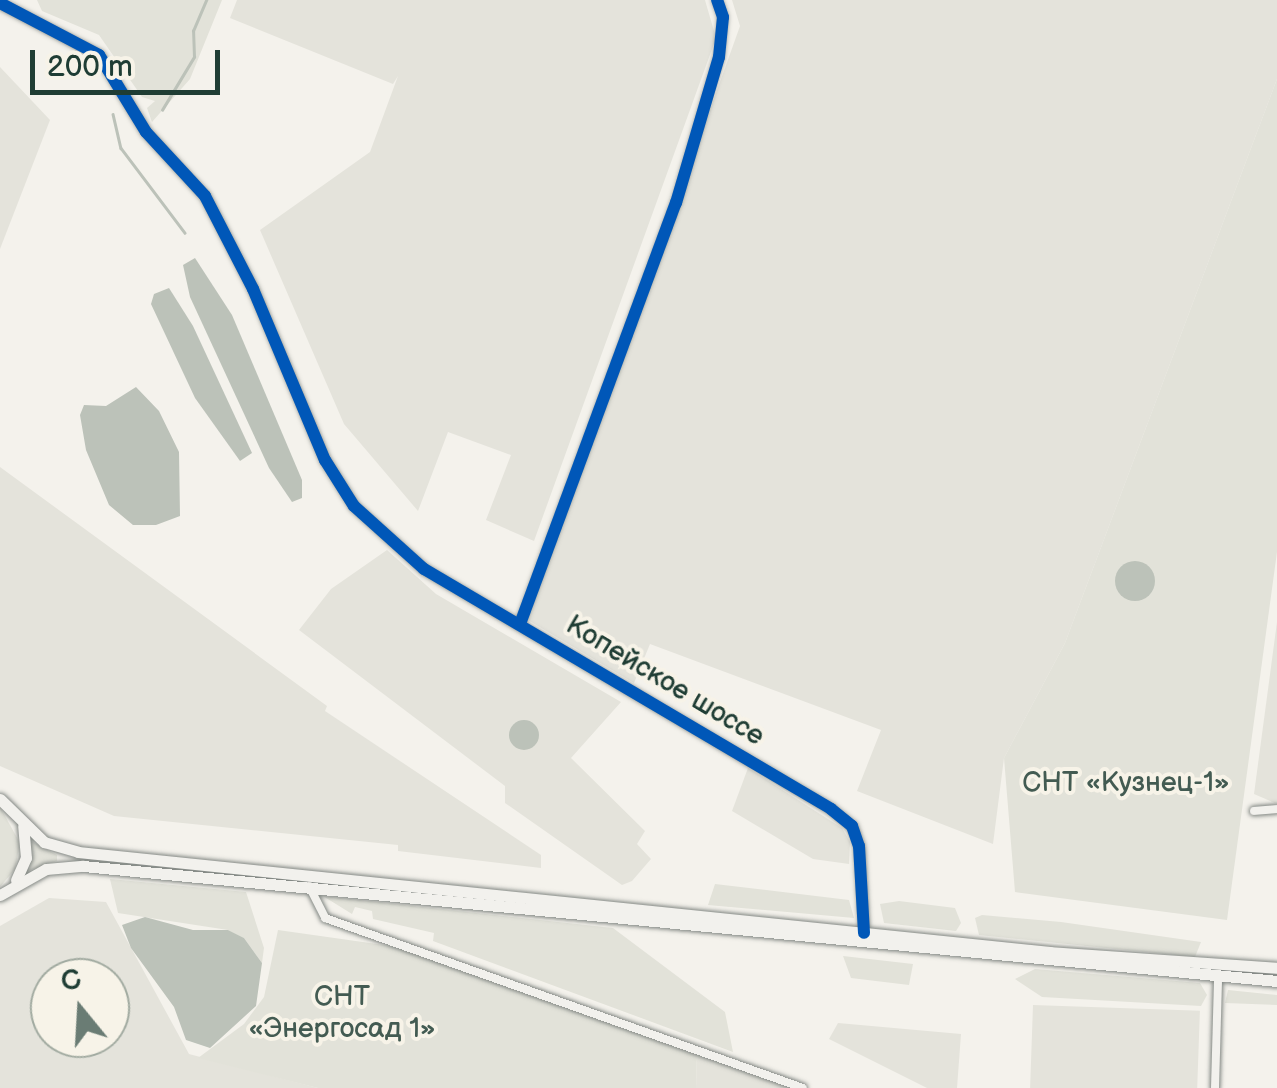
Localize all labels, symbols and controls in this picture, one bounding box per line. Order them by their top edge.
scale bar [35,30,225,92]
text: 200 m [47,49,133,85]
street label: Копейское шоссе [560,608,770,754]
park label: СНТ «Кузнец-1» [1022,766,1230,800]
north arrow [30,958,130,1058]
text: С [57,962,86,1000]
park label: СНТ «Энергосад 1» [248,980,436,1046]

